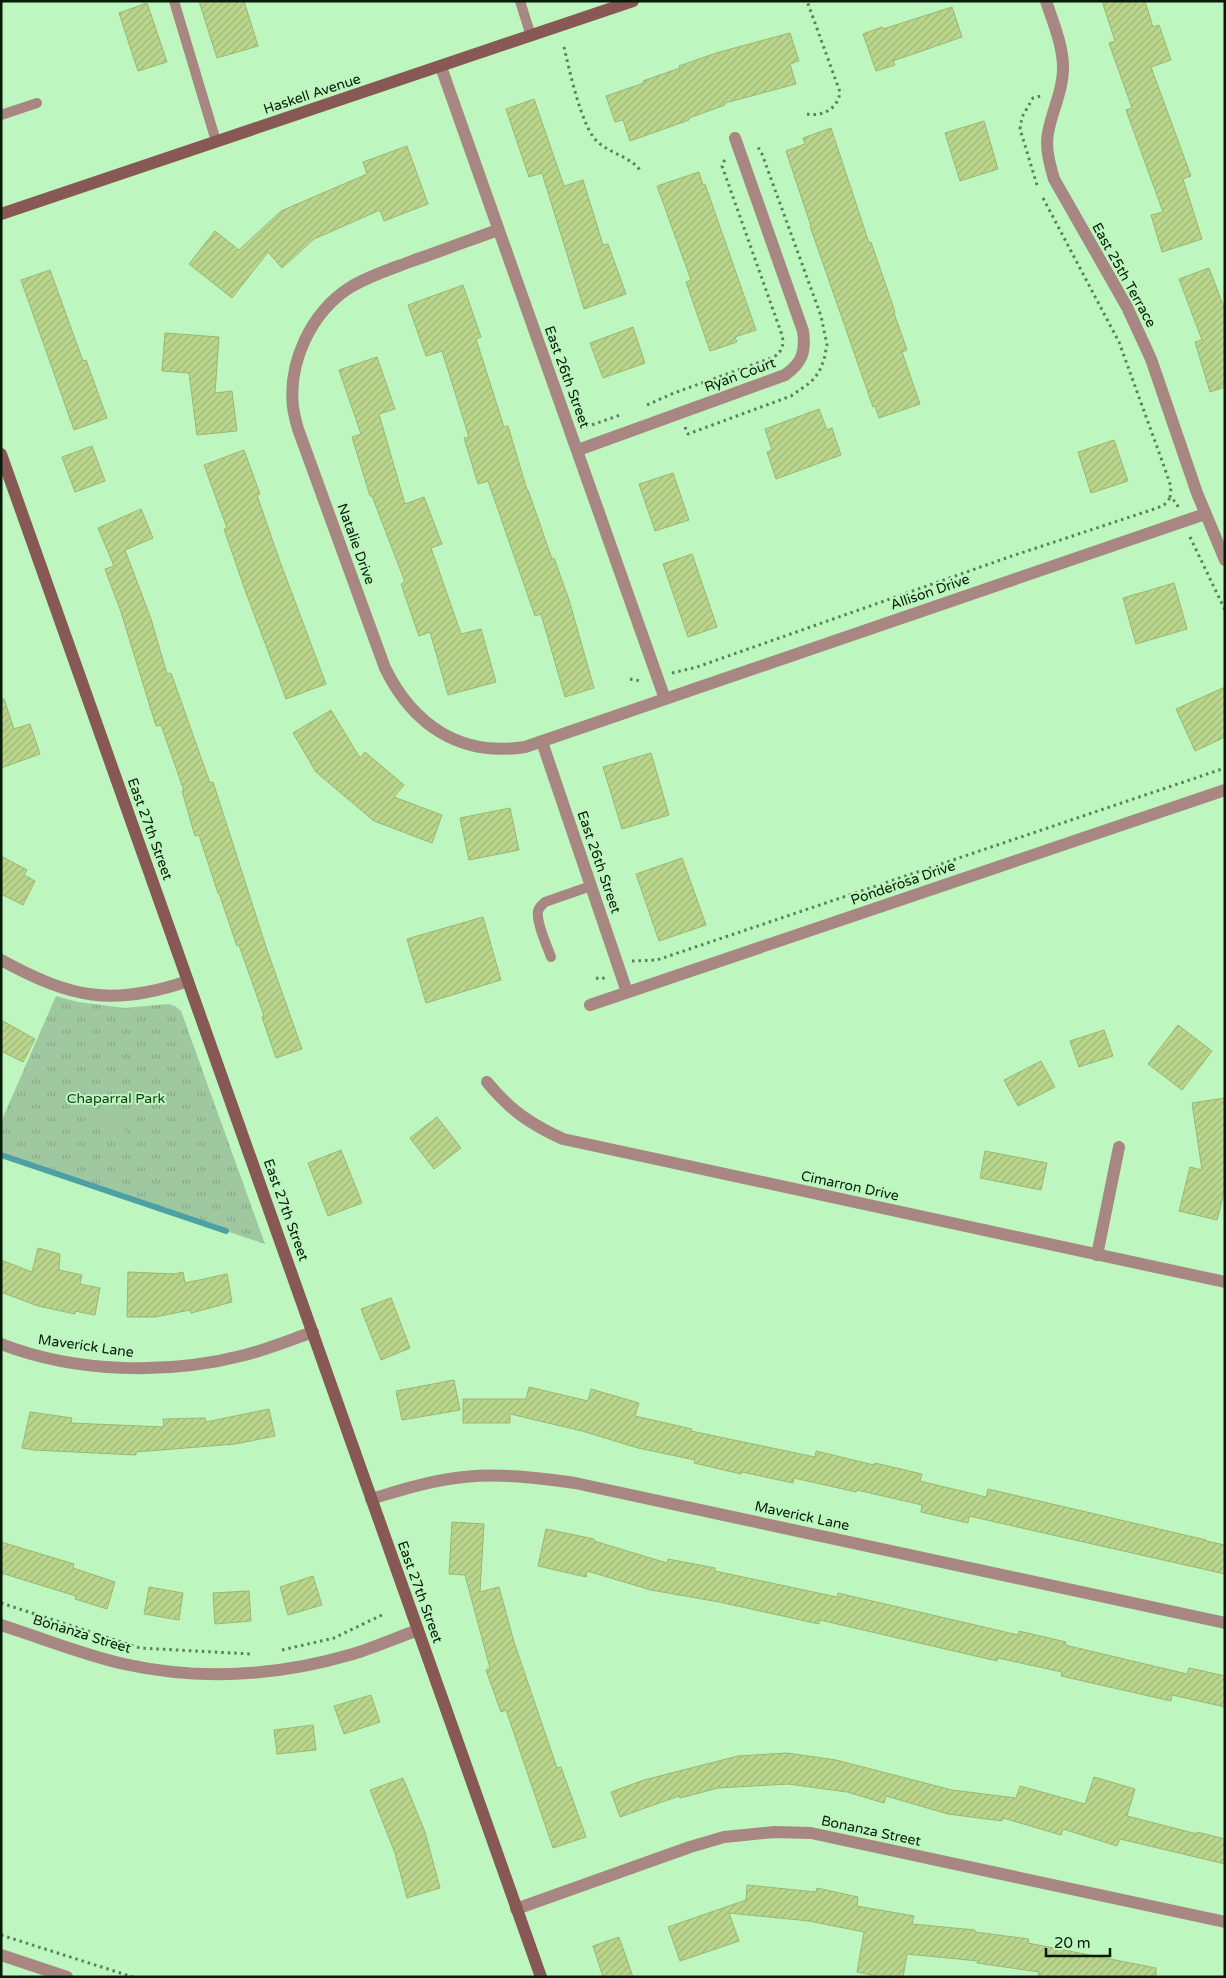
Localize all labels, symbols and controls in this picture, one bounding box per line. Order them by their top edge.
street label: Haskell Avenue [261,70,363,118]
street label: East 25th Terrace [1088,220,1160,330]
street label: East 26th Street [541,324,594,431]
street label: Ryan Court [702,354,779,396]
street label: Natalie Drive [333,501,379,587]
street label: Allison Drive [888,570,972,613]
street label: East 27th Street [124,776,177,883]
street label: East 26th Street [573,808,625,916]
street label: Ponderosa Drive [849,857,958,909]
park label: Chaparral Park [67,1090,166,1107]
street label: East 27th Street [260,1157,313,1264]
street label: Cimarron Drive [800,1167,901,1205]
street label: Maverick Lane [37,1331,135,1361]
street label: Maverick Lane [753,1498,851,1534]
street label: East 27th Street [394,1539,447,1646]
street label: Bonanza Street [31,1611,134,1657]
street label: Bonanza Street [820,1812,923,1850]
scale bar [1046,1926,1110,1958]
text: 20 m [1054,1934,1091,1952]

